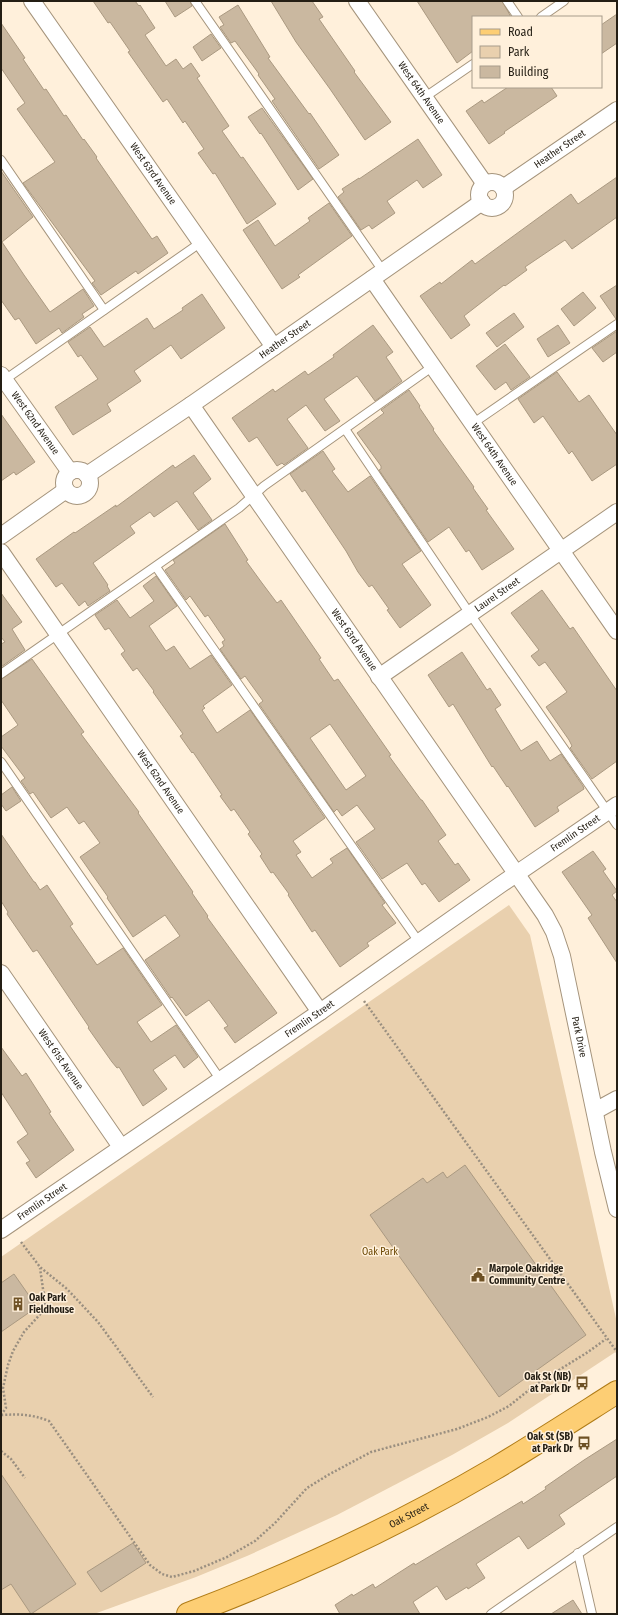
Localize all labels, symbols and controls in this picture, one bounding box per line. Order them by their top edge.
legend [472,16,602,88]
text: Road [508,25,533,39]
text: Park [508,45,530,59]
street label: West 64th Avenue [395,59,447,126]
text: Building [508,65,549,79]
street label: Heather Street [532,127,589,171]
street label: West 63rd Avenue [127,141,179,207]
street label: Heather Street [257,317,314,361]
street label: West 62nd Avenue [9,389,62,457]
street label: West 64th Avenue [468,421,520,488]
street label: Laurel Street [472,575,523,615]
street label: West 63rd Avenue [328,607,380,673]
street label: West 62nd Avenue [134,748,187,816]
street label: Fremlin Street [548,812,603,855]
street label: Fremlin Street [283,997,337,1040]
street label: Park Drive [569,1015,589,1058]
street label: West 61st Avenue [36,1027,86,1092]
street label: Fremlin Street [15,1180,70,1223]
park label: Oak Park [362,1246,398,1258]
place label: Marpole Oakridge Community Centre [489,1263,565,1287]
public building icon: Marpole Oakridge Community Centre [470,1267,486,1283]
place label: Oak Park Fieldhouse [29,1292,74,1316]
building icon: Oak Park Fieldhouse [10,1296,26,1312]
place label: Oak St (NB) at Park Dr [524,1370,571,1395]
bus stop icon: Oak St (NB) at Park Dr [574,1375,590,1391]
place label: Oak St (SB) at Park Dr [527,1430,573,1455]
bus stop icon: Oak St (SB) at Park Dr [576,1435,592,1451]
street label: Oak Street [387,1500,431,1531]

